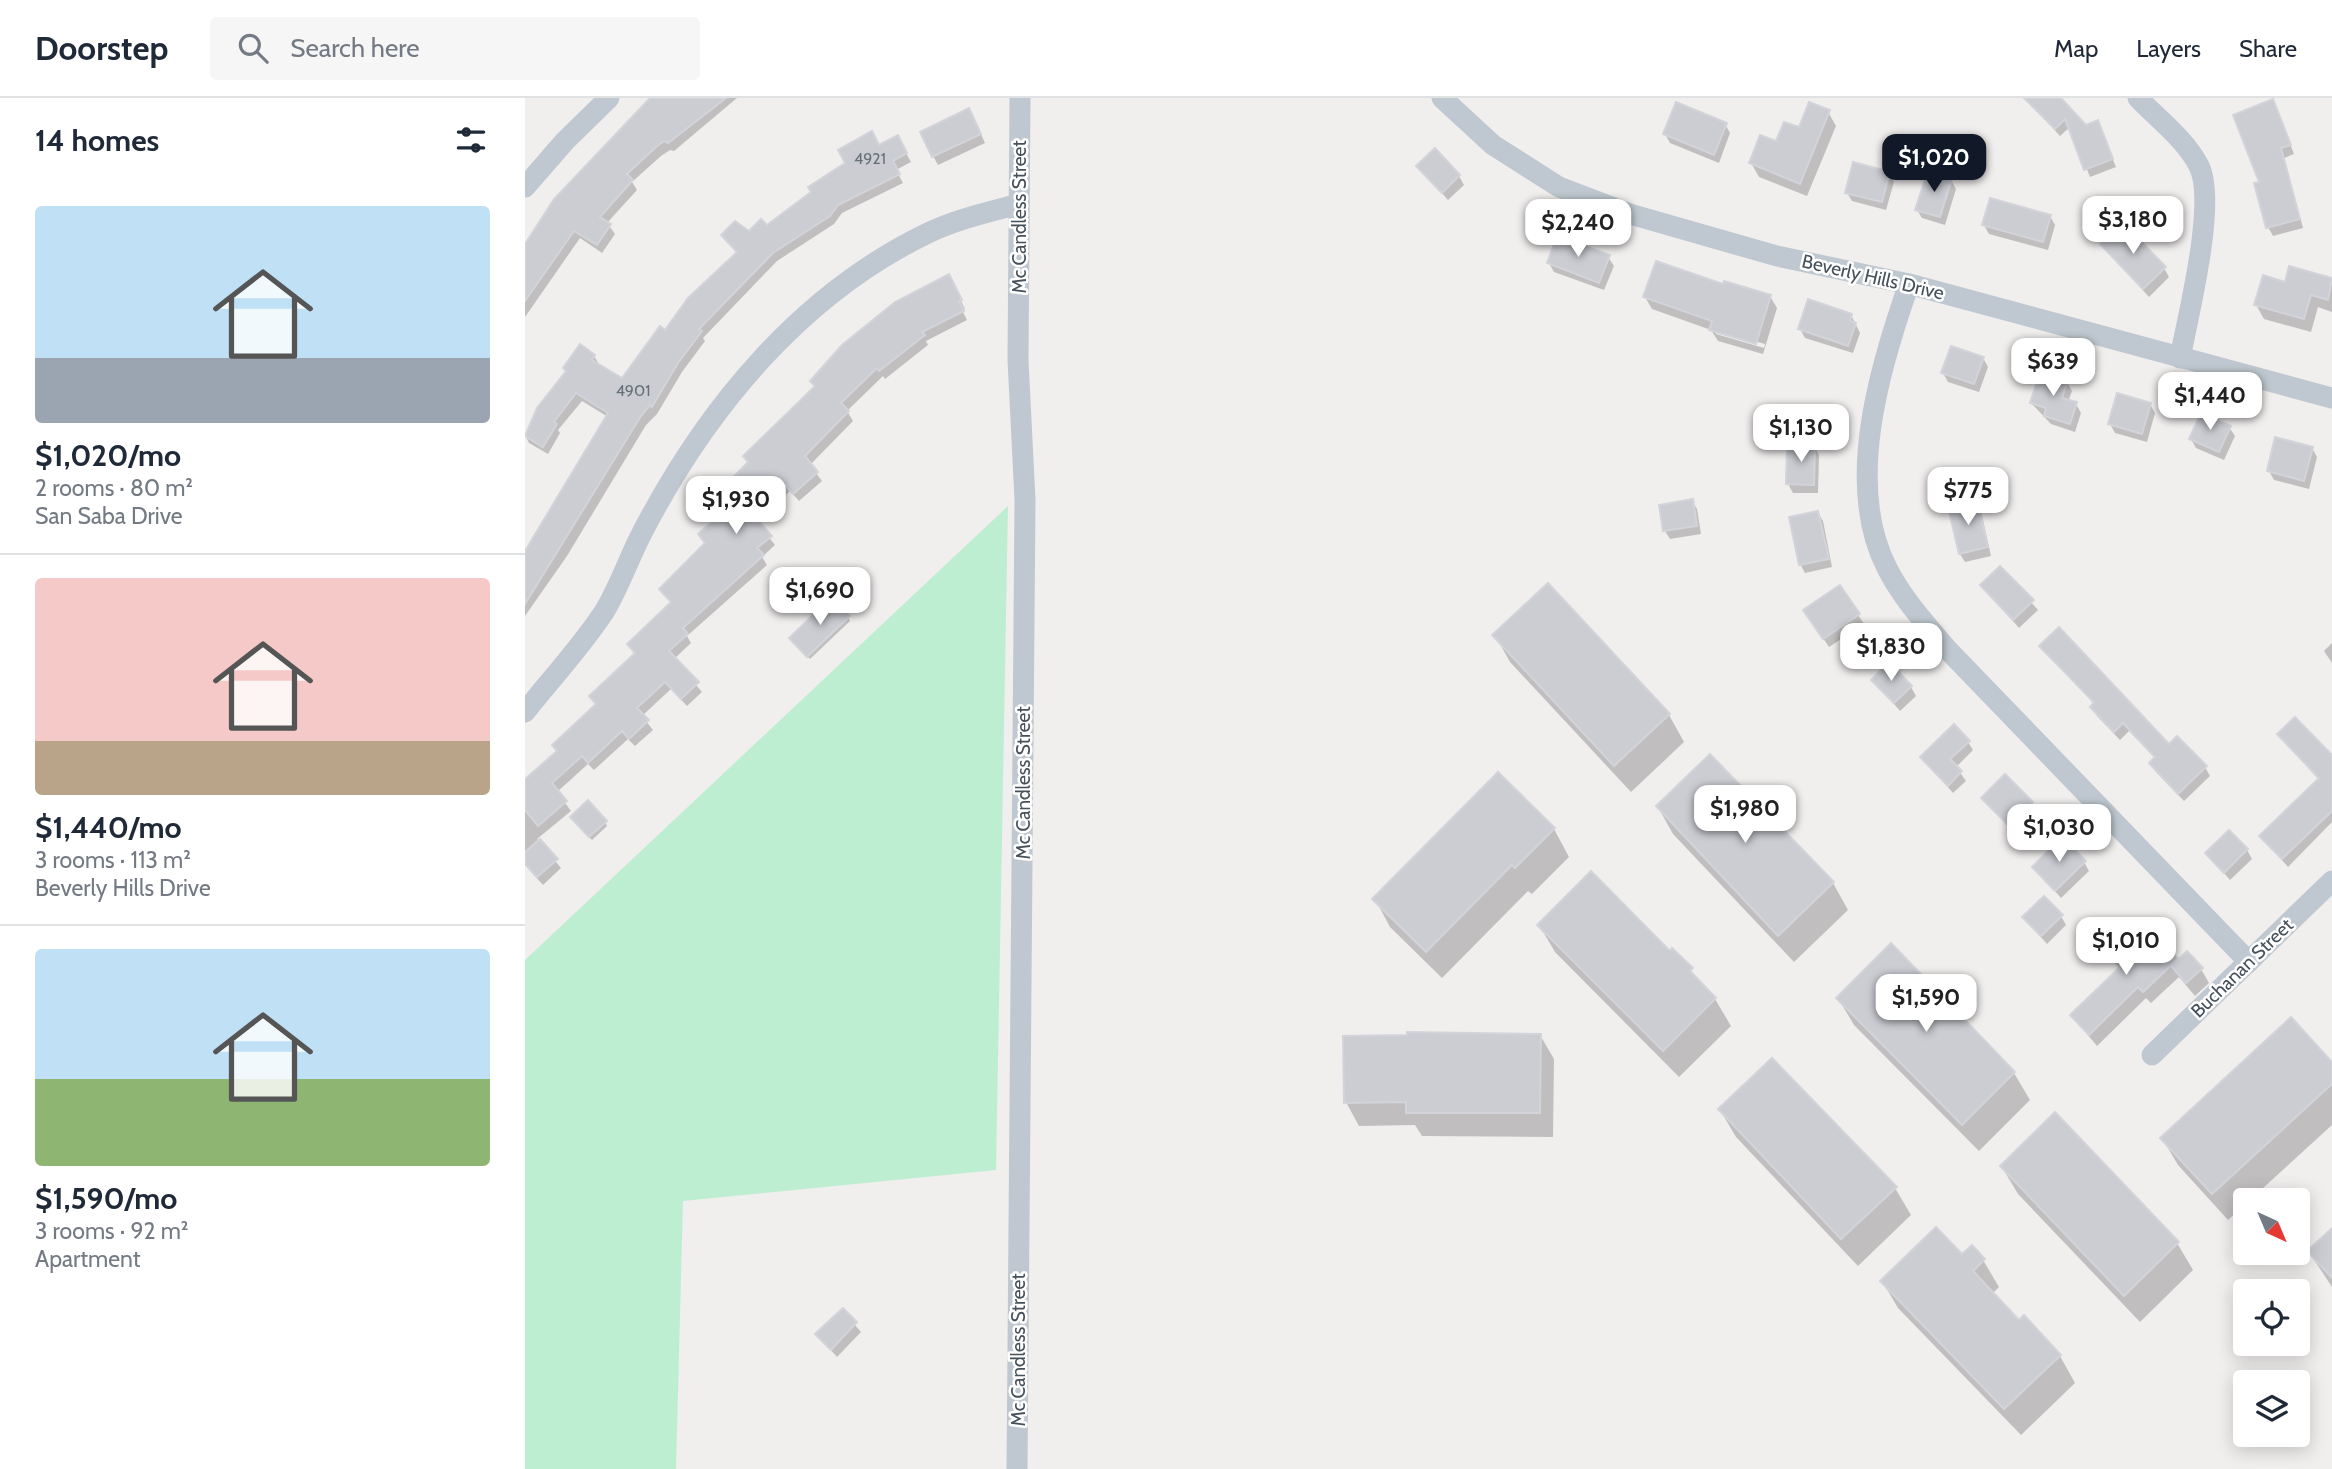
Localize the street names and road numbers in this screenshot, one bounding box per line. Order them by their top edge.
street label: Mc Candless Street [1008,140,1031,294]
street label: Beverly Hills Drive [1800,249,1947,305]
street label: Mc Candless Street [1012,706,1035,860]
street label: Buchanan Street [2186,913,2298,1022]
street label: Mc Candless Street [1007,1273,1030,1427]

